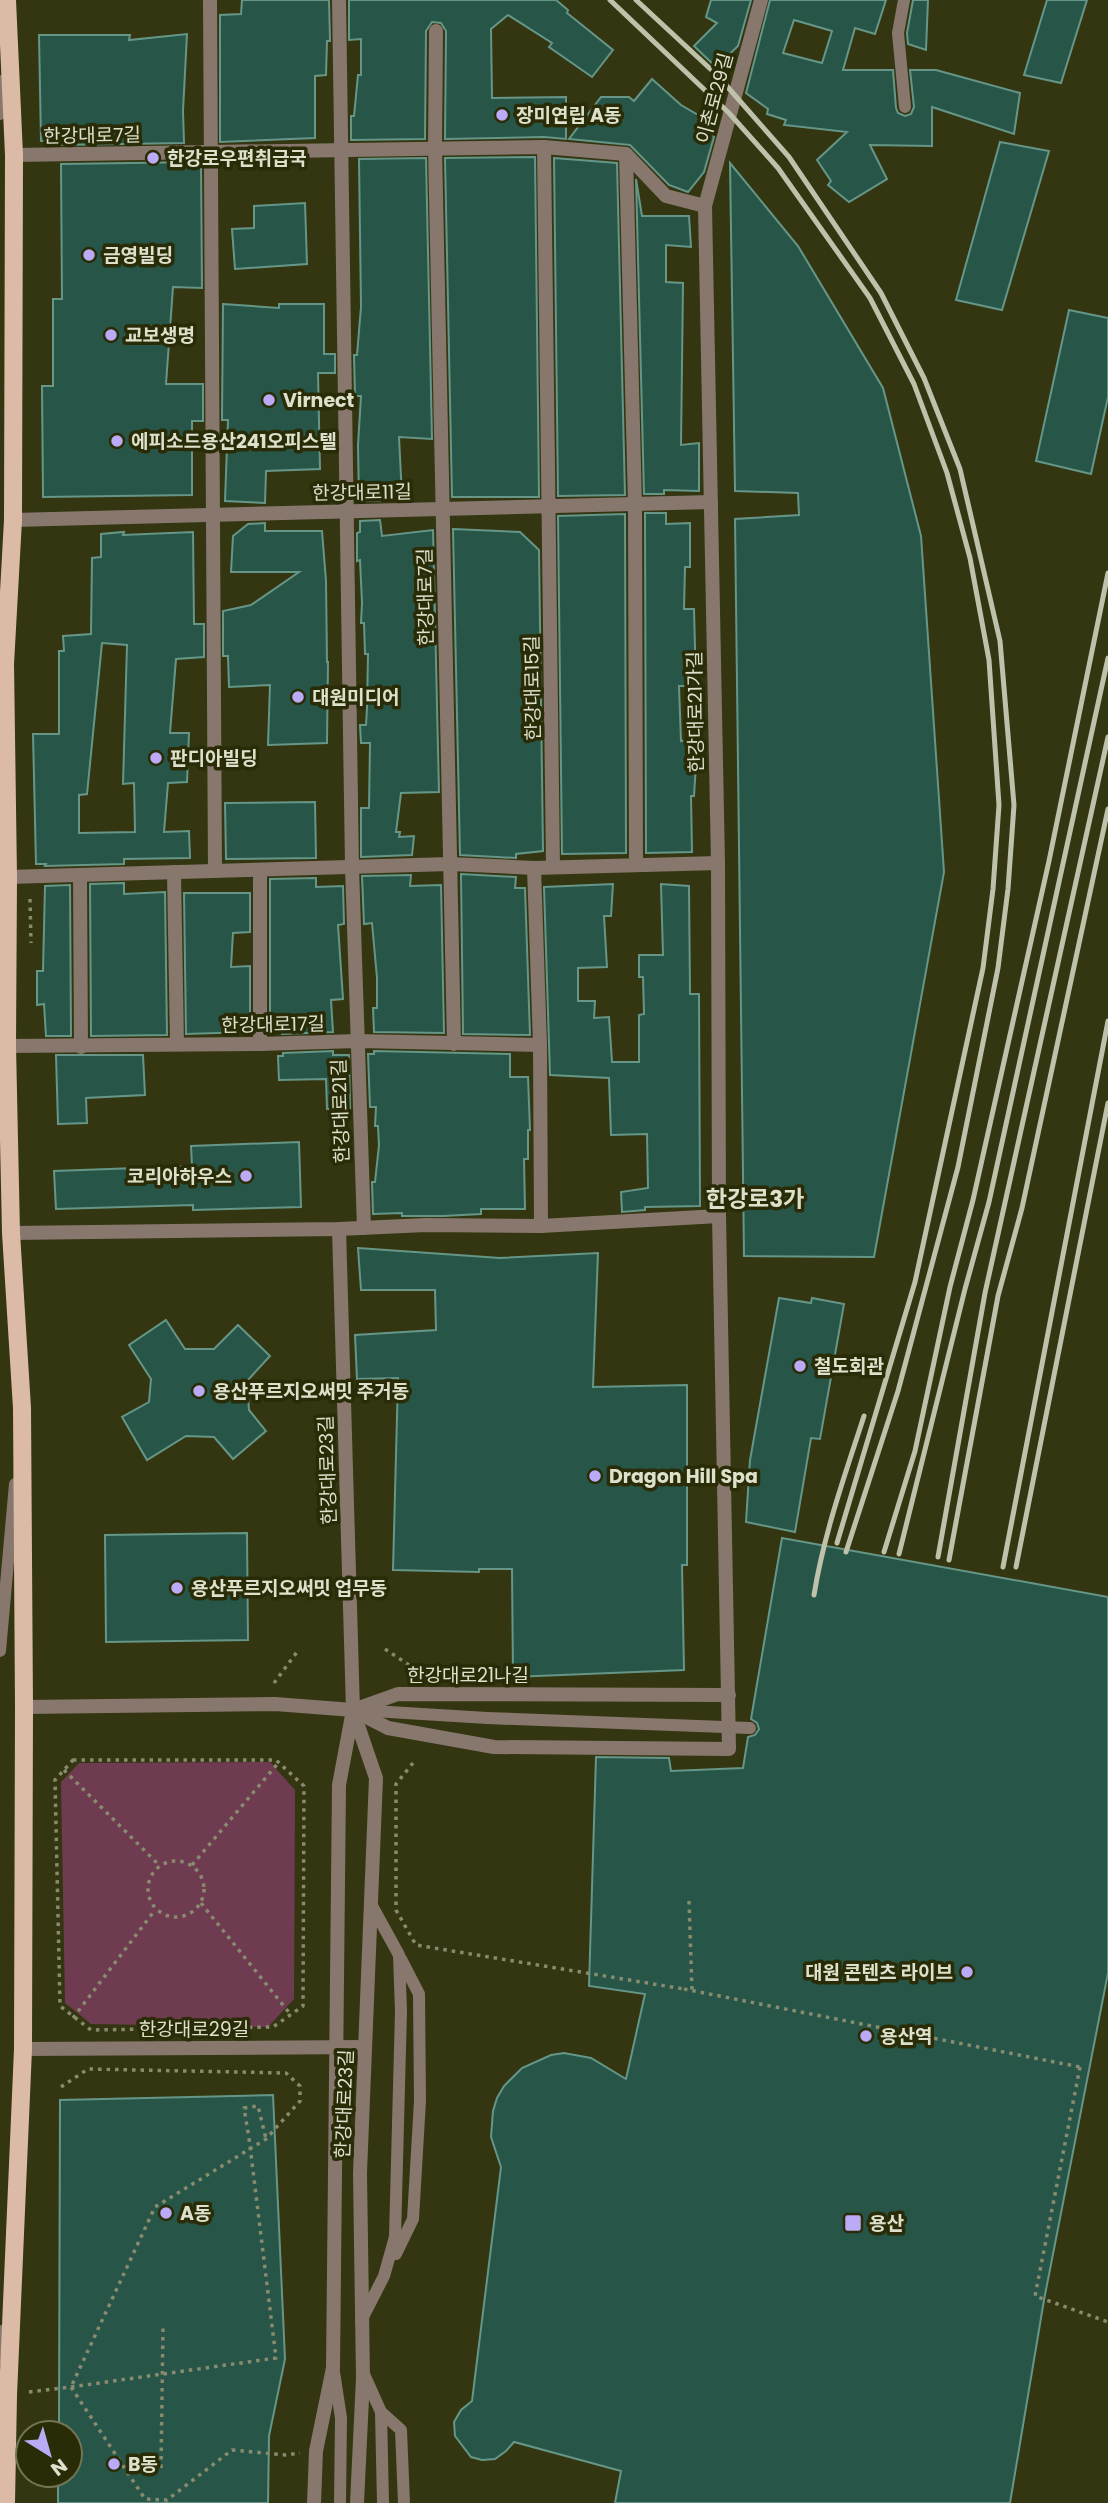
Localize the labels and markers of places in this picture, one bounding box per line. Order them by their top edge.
place label: 장미연립 A동 [516,102,621,129]
marker: 장미연립 A동 [494,107,510,123]
place label: 한강로우편취급국 [167,145,307,172]
marker: 한강로우편취급국 [145,150,161,166]
place label: 금영빌딩 [103,242,173,269]
marker: 금영빌딩 [81,247,97,263]
place label: 교보생명 [125,322,195,349]
marker: 교보생명 [103,327,119,343]
place label: Virnect [283,387,355,414]
marker: Virnect [261,392,277,408]
place label: 에피소드용산241오피스텔 [131,428,337,455]
marker: 에피소드용산241오피스텔 [109,433,125,449]
place label: 대원미디어 [312,684,399,711]
marker: 대원미디어 [290,689,306,705]
place label: 판디아빌딩 [170,745,257,772]
marker: 판디아빌딩 [148,750,164,766]
place label: 코리아하우스 [127,1163,232,1190]
marker: 코리아하우스 [238,1168,254,1184]
place label: 철도회관 [814,1353,884,1380]
marker: 철도회관 [792,1358,808,1374]
place label: 용산푸르지오써밋 주거동 [213,1378,409,1405]
marker: 용산푸르지오써밋 주거동 [191,1383,207,1399]
place label: Dragon Hill Spa [609,1463,758,1490]
marker: Dragon Hill Spa [587,1468,603,1484]
place label: 용산푸르지오써밋 업무동 [191,1575,387,1602]
marker: 용산푸르지오써밋 업무동 [169,1580,185,1596]
place label: 대원 콘텐츠 라이브 [805,1959,953,1986]
marker: 대원 콘텐츠 라이브 [959,1964,975,1980]
place label: 용산역 [880,2023,932,2050]
marker: 용산역 [858,2028,874,2044]
place label: A동 [180,2200,211,2227]
marker: A동 [158,2205,174,2221]
place label: 용산 [869,2210,904,2237]
marker: 용산 [843,2213,863,2233]
place label: B동 [128,2451,158,2478]
marker: B동 [106,2456,122,2472]

